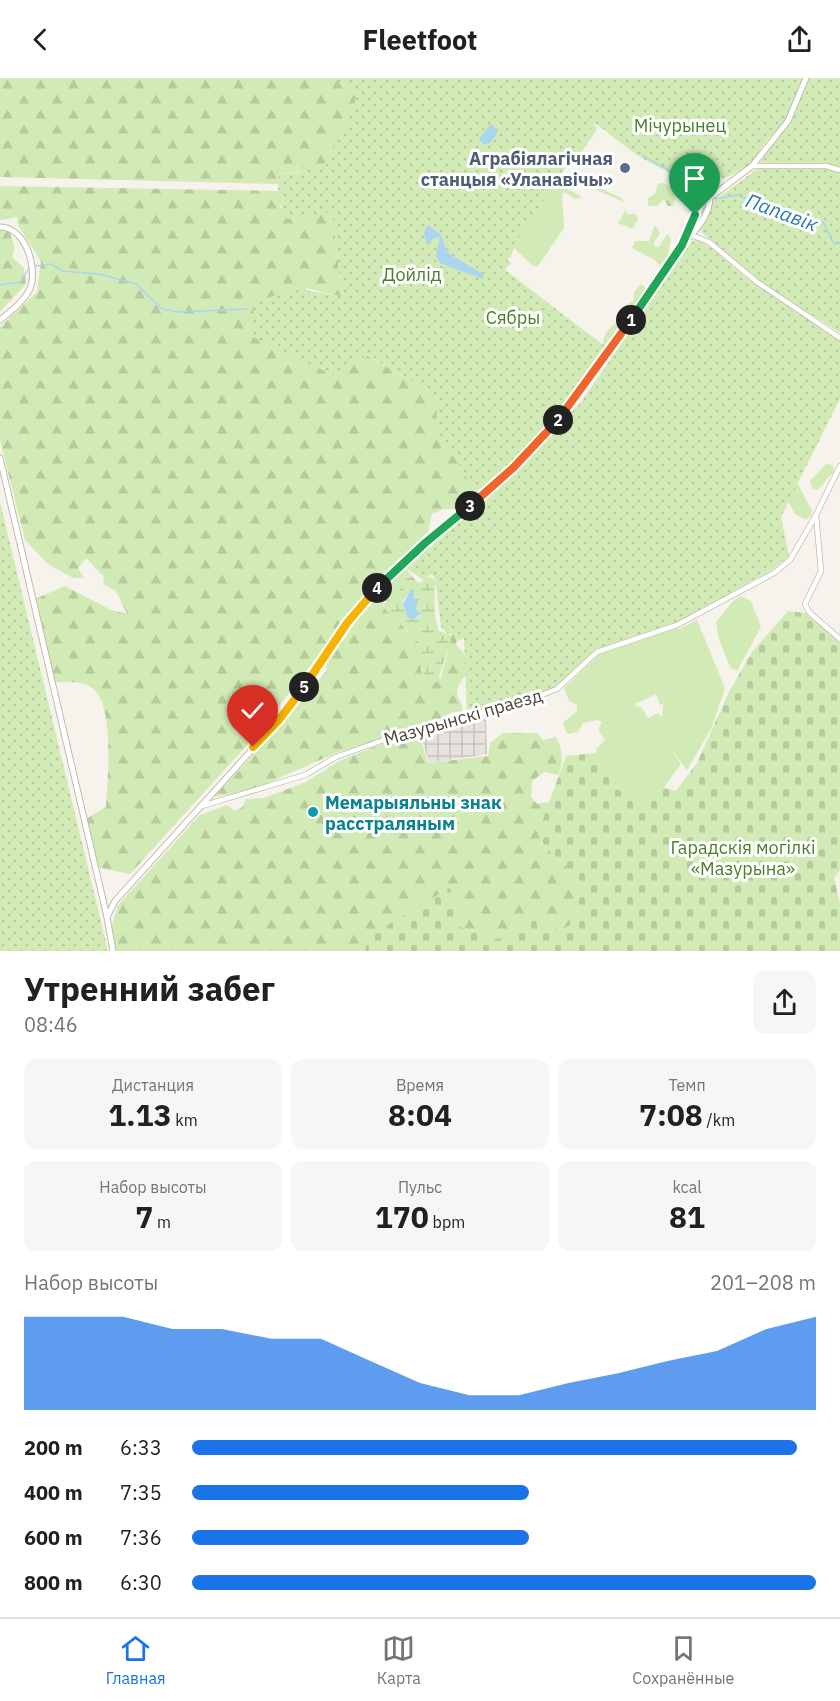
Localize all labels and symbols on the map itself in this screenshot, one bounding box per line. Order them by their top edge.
park label: Мічурынец [634,114,726,137]
place label: Аграбіялагічная станцыя «Уланавічы» [421,147,613,191]
pin [669,153,720,215]
marker: Аграбіялагічная станцыя «Уланавічы» [618,161,632,175]
water label: Папавік [742,187,822,238]
park label: Дойлід [382,263,442,286]
pin: 1 [616,305,646,335]
park label: Сябры [486,306,540,329]
pin: 2 [543,405,573,435]
pin: 3 [455,491,485,521]
pin: 4 [362,573,392,603]
pin: 5 [289,672,319,702]
street label: Мазурынскі праезд [381,683,545,751]
pin [227,685,278,747]
place label: Мемарыяльны знак расстраляным [325,791,502,835]
marker: Мемарыяльны знак расстраляным [306,805,320,819]
park label: Гарадскія могілкі «Мазурына» [670,836,816,880]

